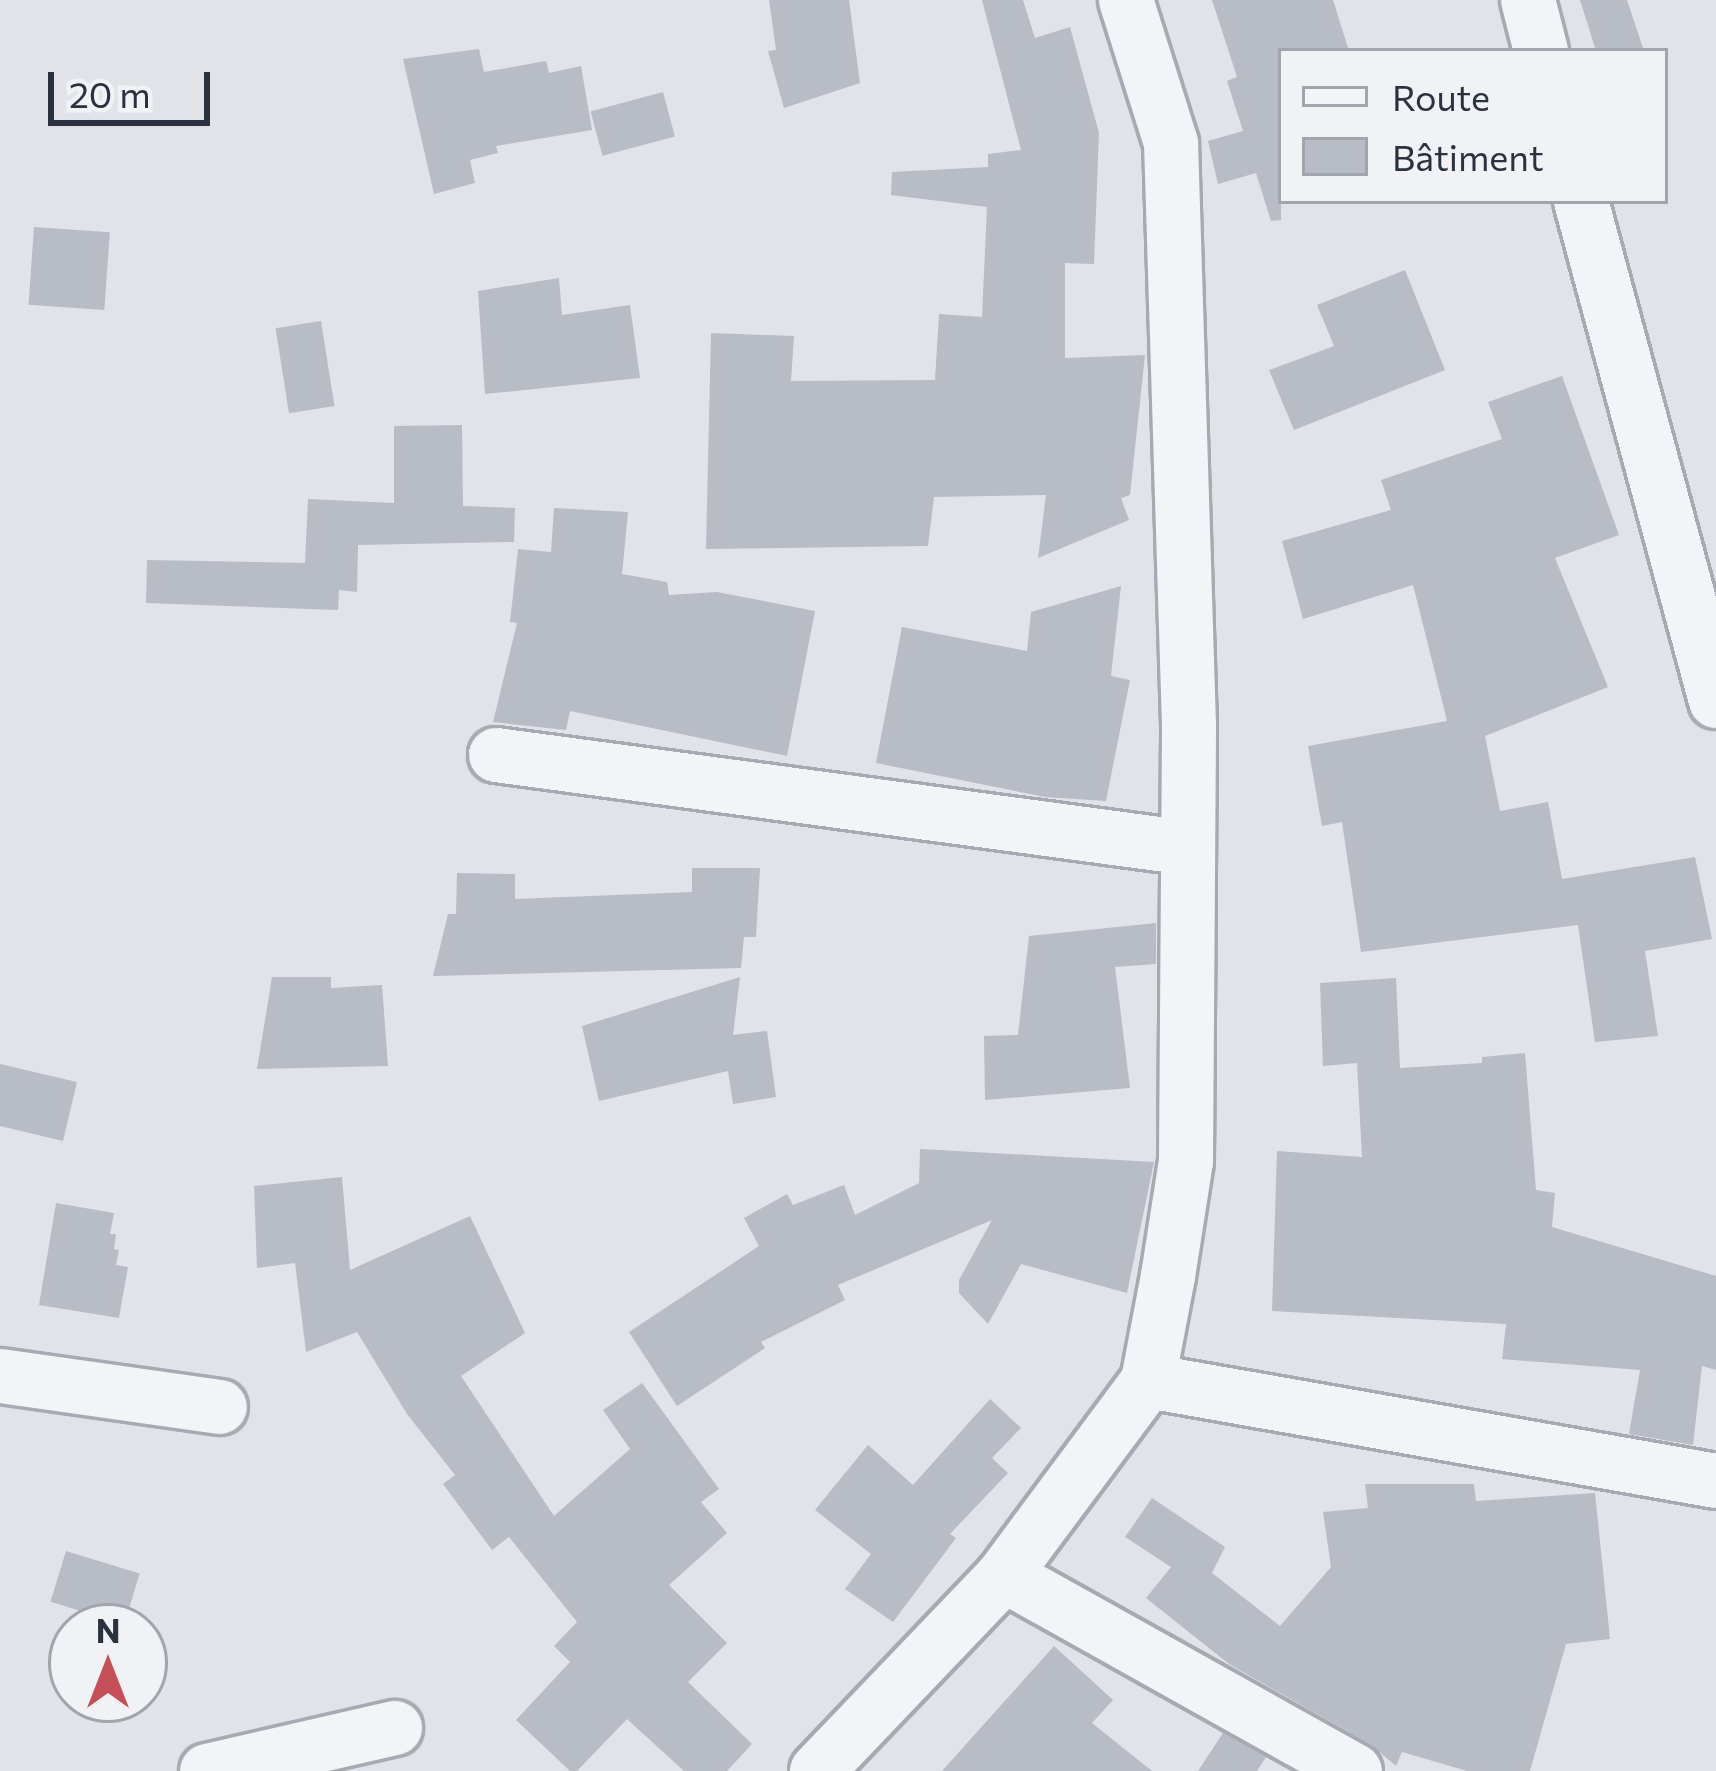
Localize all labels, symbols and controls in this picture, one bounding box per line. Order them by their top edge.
scale bar [54,48,216,122]
legend [1278,48,1668,204]
text: 20 m [69,71,151,115]
text: Route [1392,74,1490,118]
text: Bâtiment [1392,134,1544,178]
north arrow [48,1603,168,1723]
text: N [96,1609,120,1650]

